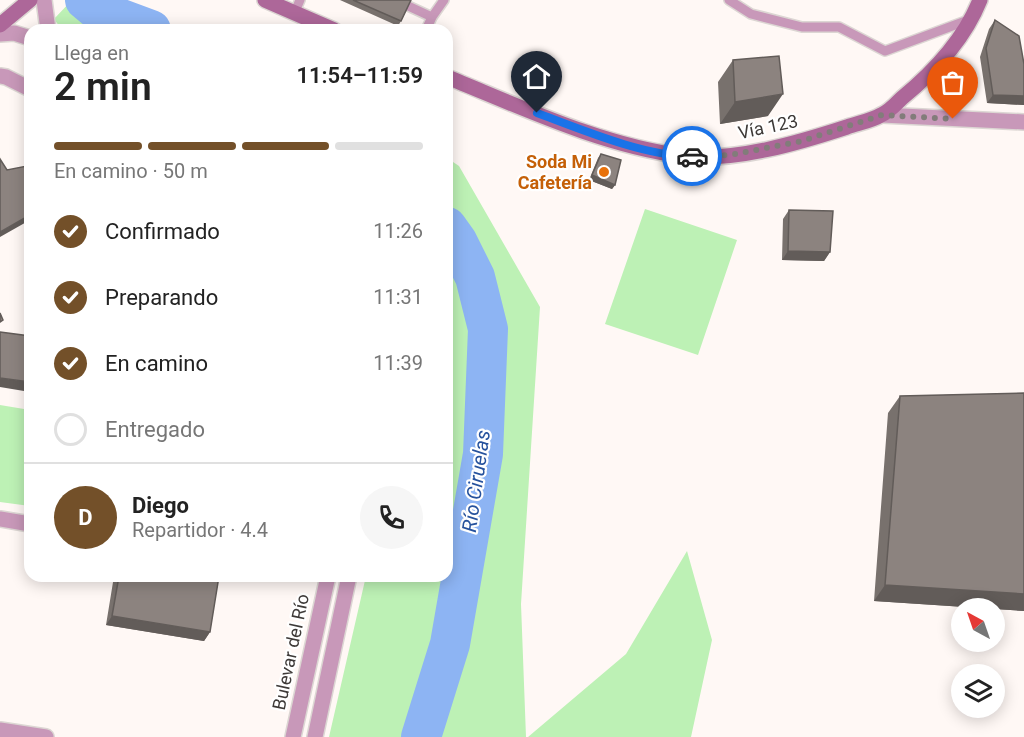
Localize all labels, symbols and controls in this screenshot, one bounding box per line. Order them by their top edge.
text: Llega en [54,41,129,65]
pin [511,51,562,113]
pin [927,57,978,119]
icon: home [520,60,553,93]
text: 11:54–11:59 [296,63,423,88]
text: 2 min [54,64,152,110]
icon: bag [936,66,969,99]
street label: Vía 123 [736,110,800,143]
courier [662,126,722,186]
icon: car [676,140,709,173]
place label: Soda Mi Cafetería [518,151,592,193]
text: En camino · 50 m [54,159,208,183]
marker: Soda Mi Cafetería [597,165,611,179]
icon: check [54,215,87,248]
text: Confirmado [105,219,220,244]
text: 11:26 [373,219,423,243]
icon: check [54,281,87,314]
text: Preparando [105,285,218,310]
text: 11:31 [373,285,423,309]
icon: check [54,347,87,380]
text: En camino [105,351,208,376]
text: 11:39 [373,351,423,375]
text: Entregado [105,417,205,442]
water label: Río Ciruelas [457,428,495,534]
button: phone [360,486,423,549]
text: Diego [132,493,189,518]
text: D [78,505,93,530]
text: Repartidor · 4.4 [132,518,268,542]
street label: Bulevar del Río [268,592,313,712]
north arrow [951,598,1005,652]
map controls [951,598,1005,718]
button: layers [951,664,1005,718]

